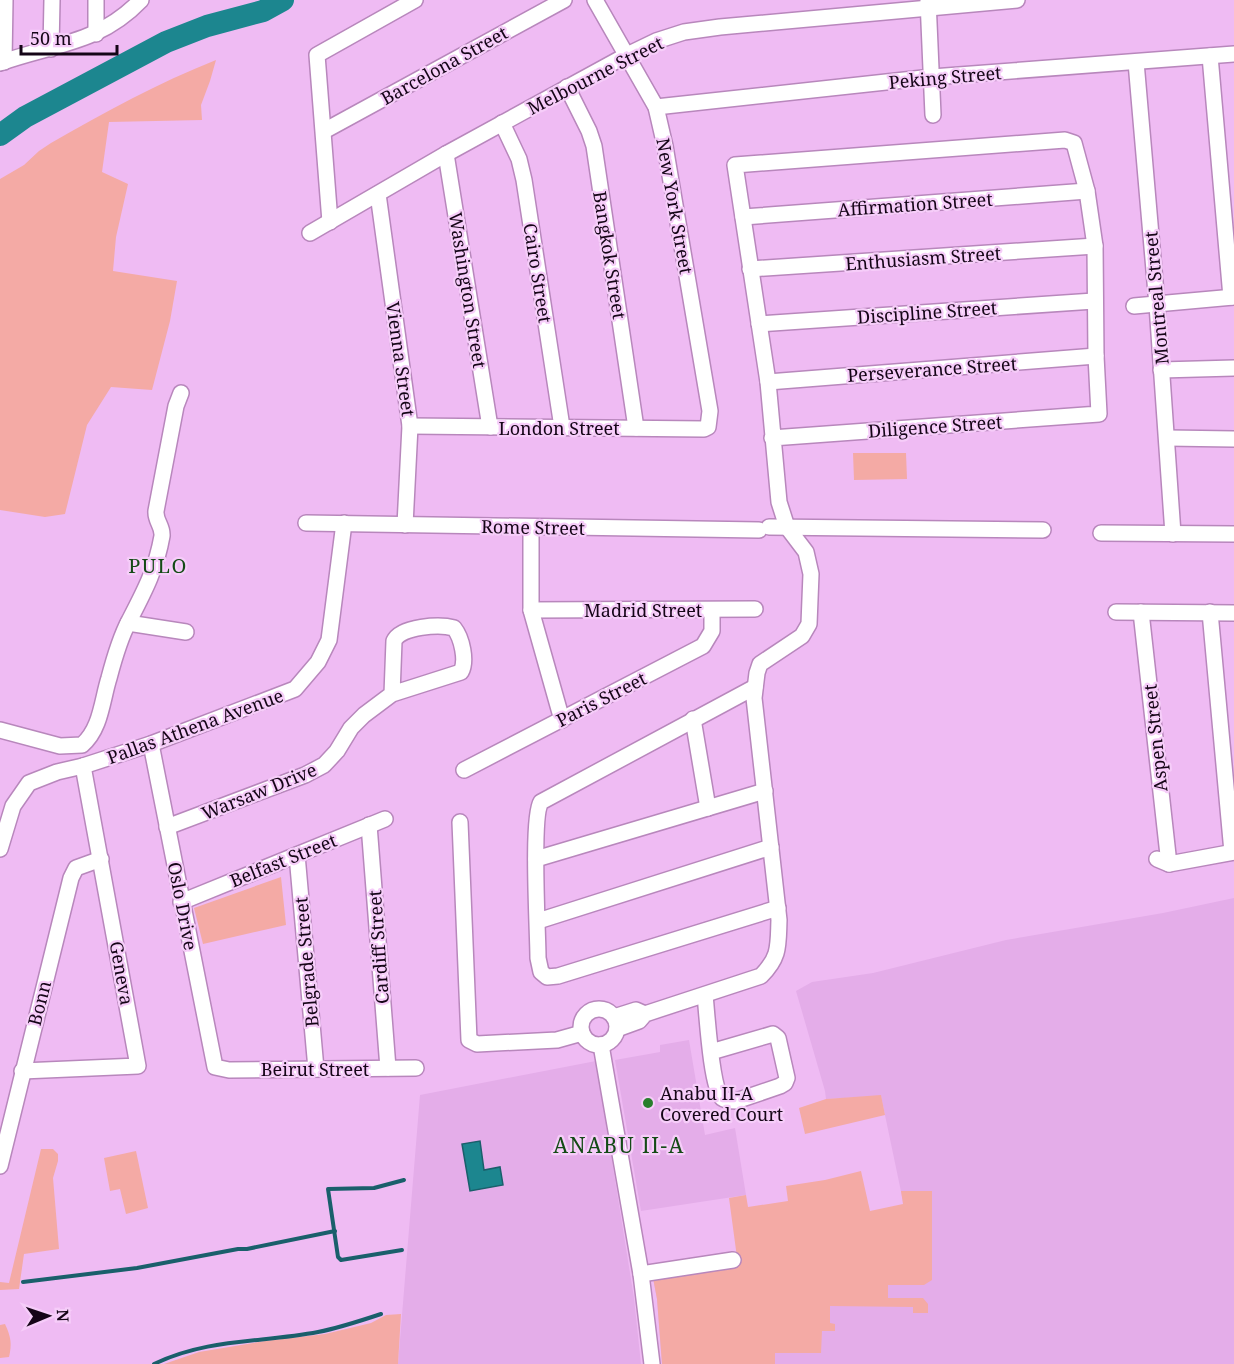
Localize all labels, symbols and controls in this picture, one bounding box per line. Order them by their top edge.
scale bar [21,18,117,56]
street label: Barcelona Street [376,20,512,110]
text: 50 m [30,26,72,50]
street label: Melbourne Street [523,30,667,120]
street label: Peking Street [888,60,1002,94]
street label: New York Street [651,136,699,276]
street label: Affirmation Street [837,187,993,221]
street label: Bangkok Street [588,189,632,321]
street label: Washington Street [444,210,492,370]
street label: Cairo Street [518,221,558,325]
street label: Montreal Street [1138,230,1174,366]
street label: Enthusiasm Street [844,241,1002,275]
street label: Discipline Street [856,295,998,329]
street label: Vienna Street [381,300,421,418]
street label: Perseverance Street [846,351,1018,387]
street label: Diligence Street [867,409,1003,443]
street label: London Street [498,416,620,440]
street label: Rome Street [481,514,585,540]
district label: PULO [128,552,188,579]
street label: Madrid Street [584,598,702,622]
street label: Paris Street [552,666,650,732]
street label: Pallas Athena Avenue [104,683,286,769]
street label: Aspen Street [1137,683,1173,793]
street label: Warsaw Drive [198,757,320,825]
street label: Belfast Street [226,828,340,892]
street label: Oslo Drive [163,860,203,952]
street label: Cardiff Street [362,889,394,1005]
street label: Belgrade Street [288,896,324,1028]
street label: Geneva [105,939,139,1007]
street label: Bonn [22,978,56,1028]
street label: Beirut Street [261,1057,369,1081]
place label: Anabu II-A Covered Court [660,1081,783,1126]
marker: Anabu II-A Covered Court [641,1096,655,1110]
district label: ANABU II-A [553,1131,685,1159]
north arrow [18,1286,78,1346]
text: N [52,1309,74,1323]

